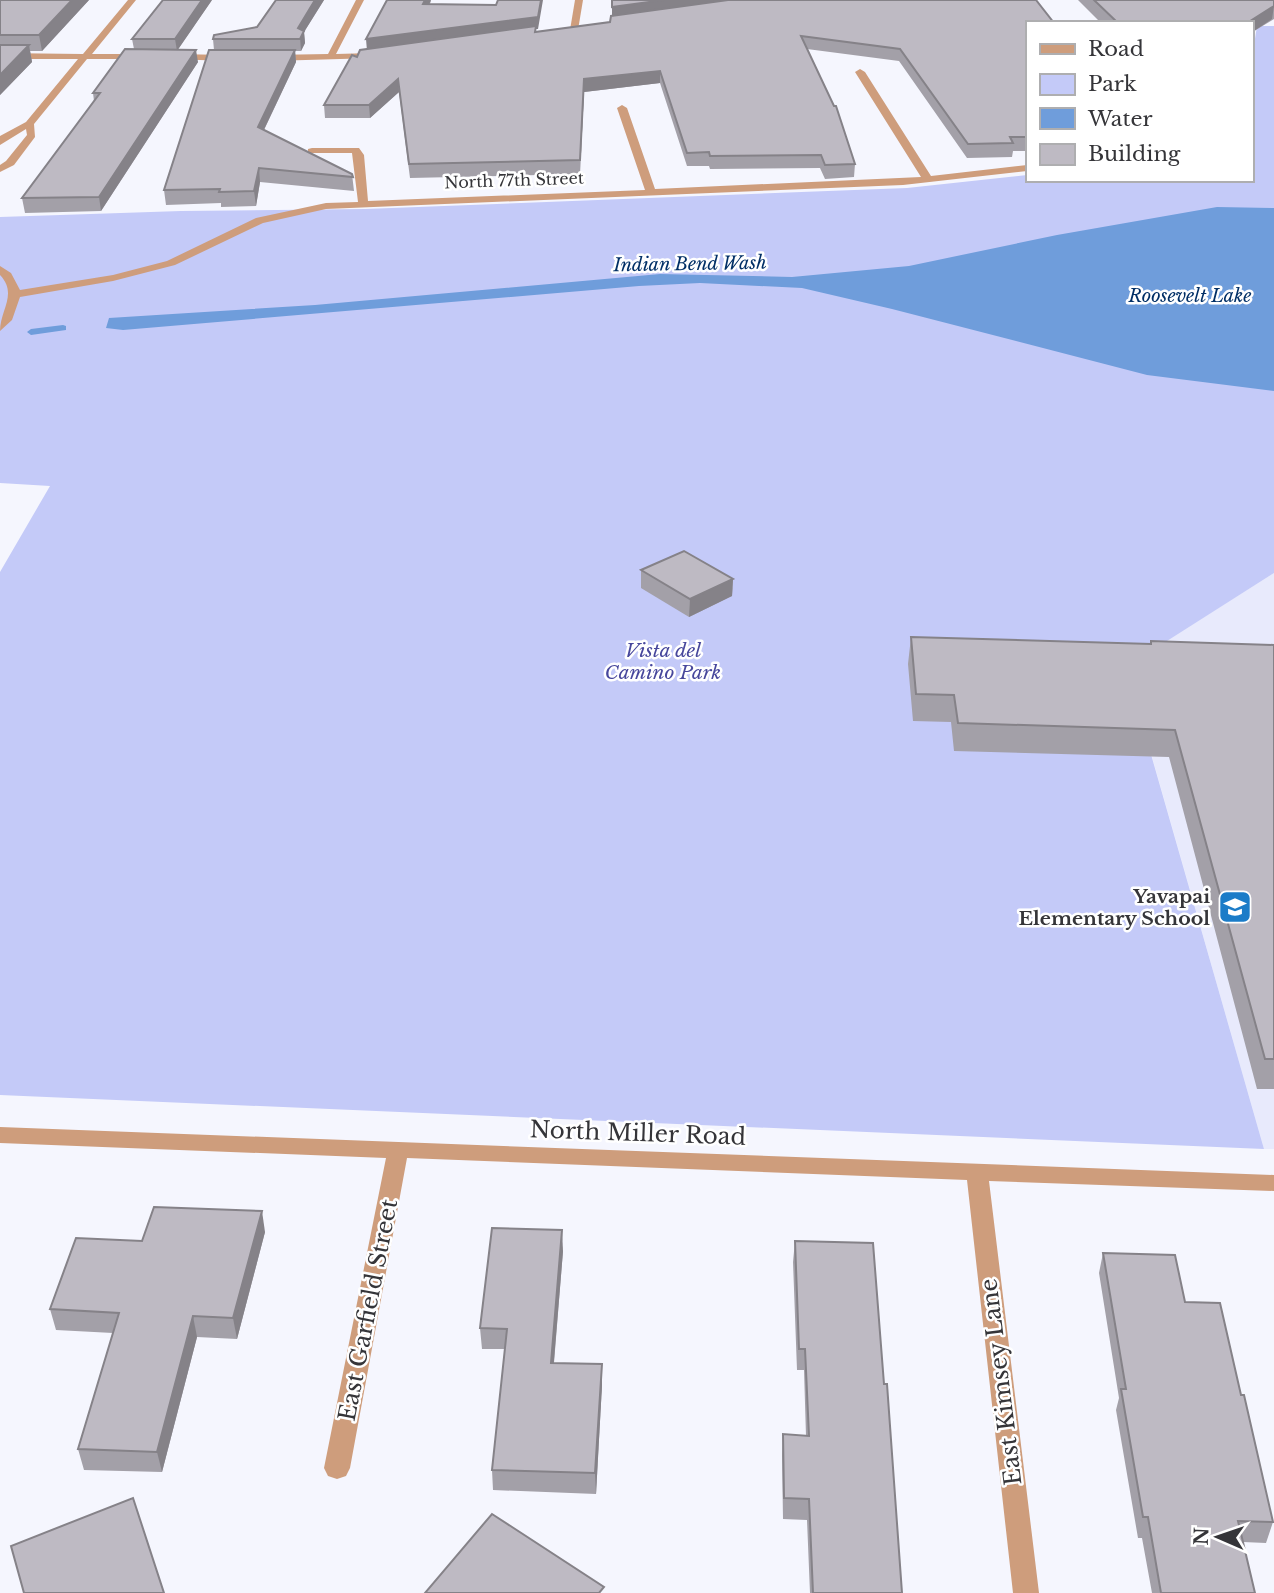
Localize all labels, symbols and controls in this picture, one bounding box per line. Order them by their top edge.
legend [1026,21,1253,182]
text: Road [1088,36,1144,62]
text: Park [1088,71,1137,97]
text: Water [1087,106,1152,132]
text: Building [1088,141,1181,167]
street label: North 77th Street [444,168,584,192]
water label: Indian Bend Wash [612,252,767,276]
water label: Roosevelt Lake [1127,285,1252,307]
park label: Vista del Camino Park [605,639,721,684]
place label: Yavapai Elementary School [1019,885,1210,930]
school or university icon: Yavapai Elementary School [1216,888,1254,926]
street label: North Miller Road [529,1115,747,1151]
street label: East Garfield Street [333,1196,403,1424]
street label: East Kimsey Lane [974,1277,1028,1487]
north arrow [1183,1502,1253,1572]
text: N [1190,1527,1213,1546]

